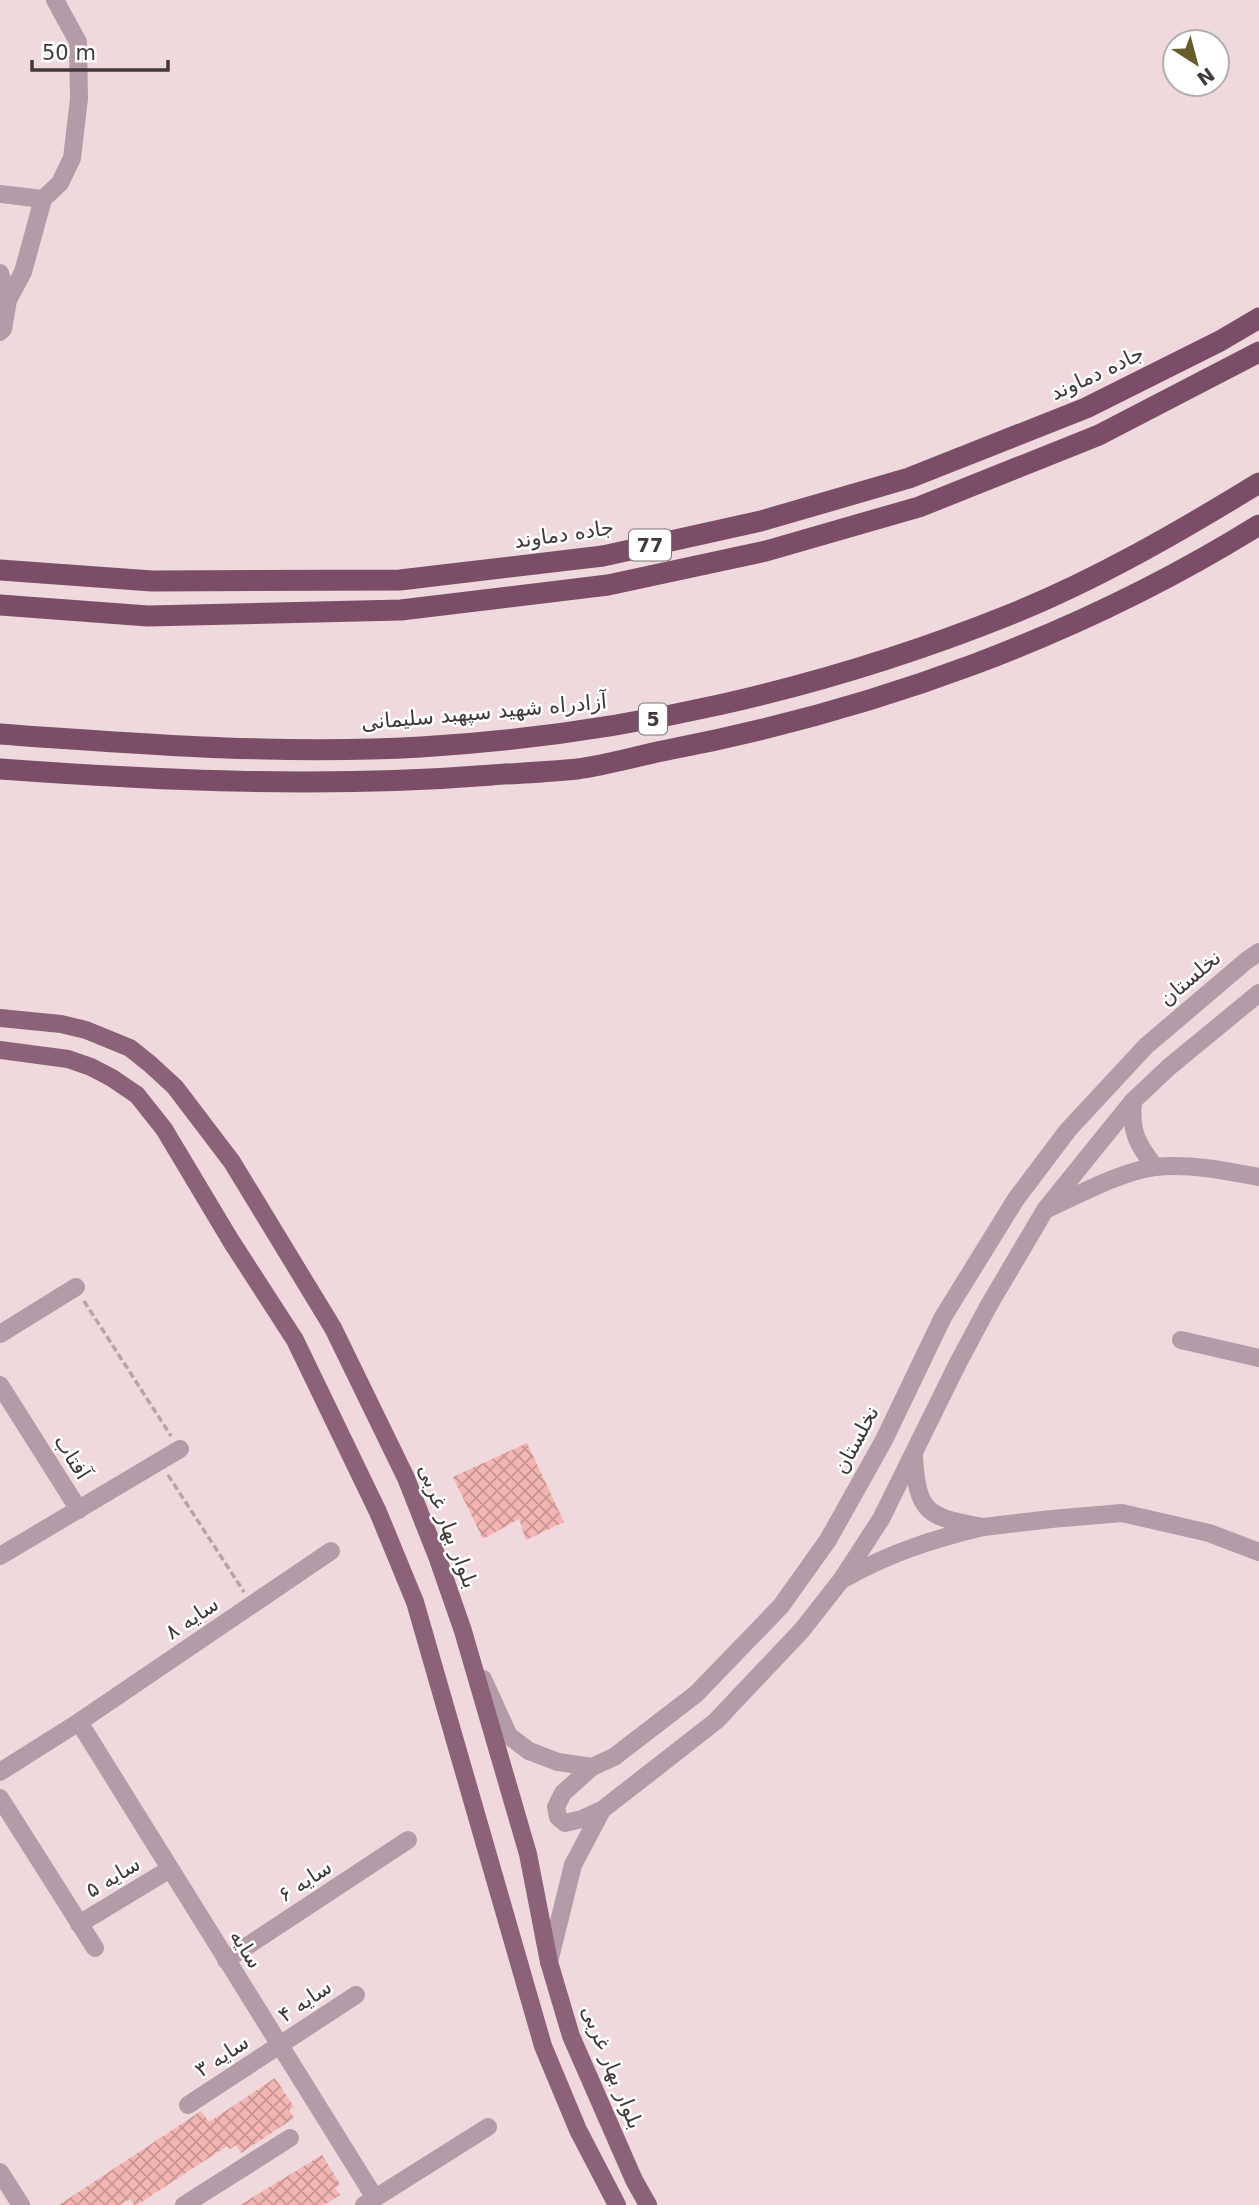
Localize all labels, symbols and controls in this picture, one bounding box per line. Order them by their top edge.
scale bar [32,28,168,72]
north arrow [1161,28,1231,98]
text: 50 m [42,41,96,65]
text: N [1193,63,1219,90]
street label: جاده دماوند [1046,341,1148,405]
street label: جاده دماوند [513,515,615,553]
road number: 77 [629,530,671,560]
street label: آزادراه شهید سپهبد سلیمانی [360,688,609,735]
road number: 5 [639,704,667,734]
street label: نخلستان [1154,945,1226,1011]
street label: نخلستان [828,1402,884,1478]
street label: آفتاب [49,1430,96,1485]
street label: بلوار بهار غربی [413,1461,483,1591]
street label: سایه ۸ [161,1592,223,1644]
street label: سایه ۵ [82,1852,144,1902]
street label: سایه ۶ [274,1855,336,1907]
street label: سایه [225,1925,267,1973]
street label: سایه ۴ [274,1975,336,2027]
street label: بلوار بهار غربی [576,2002,648,2132]
street label: سایه ۳ [191,2030,253,2082]

